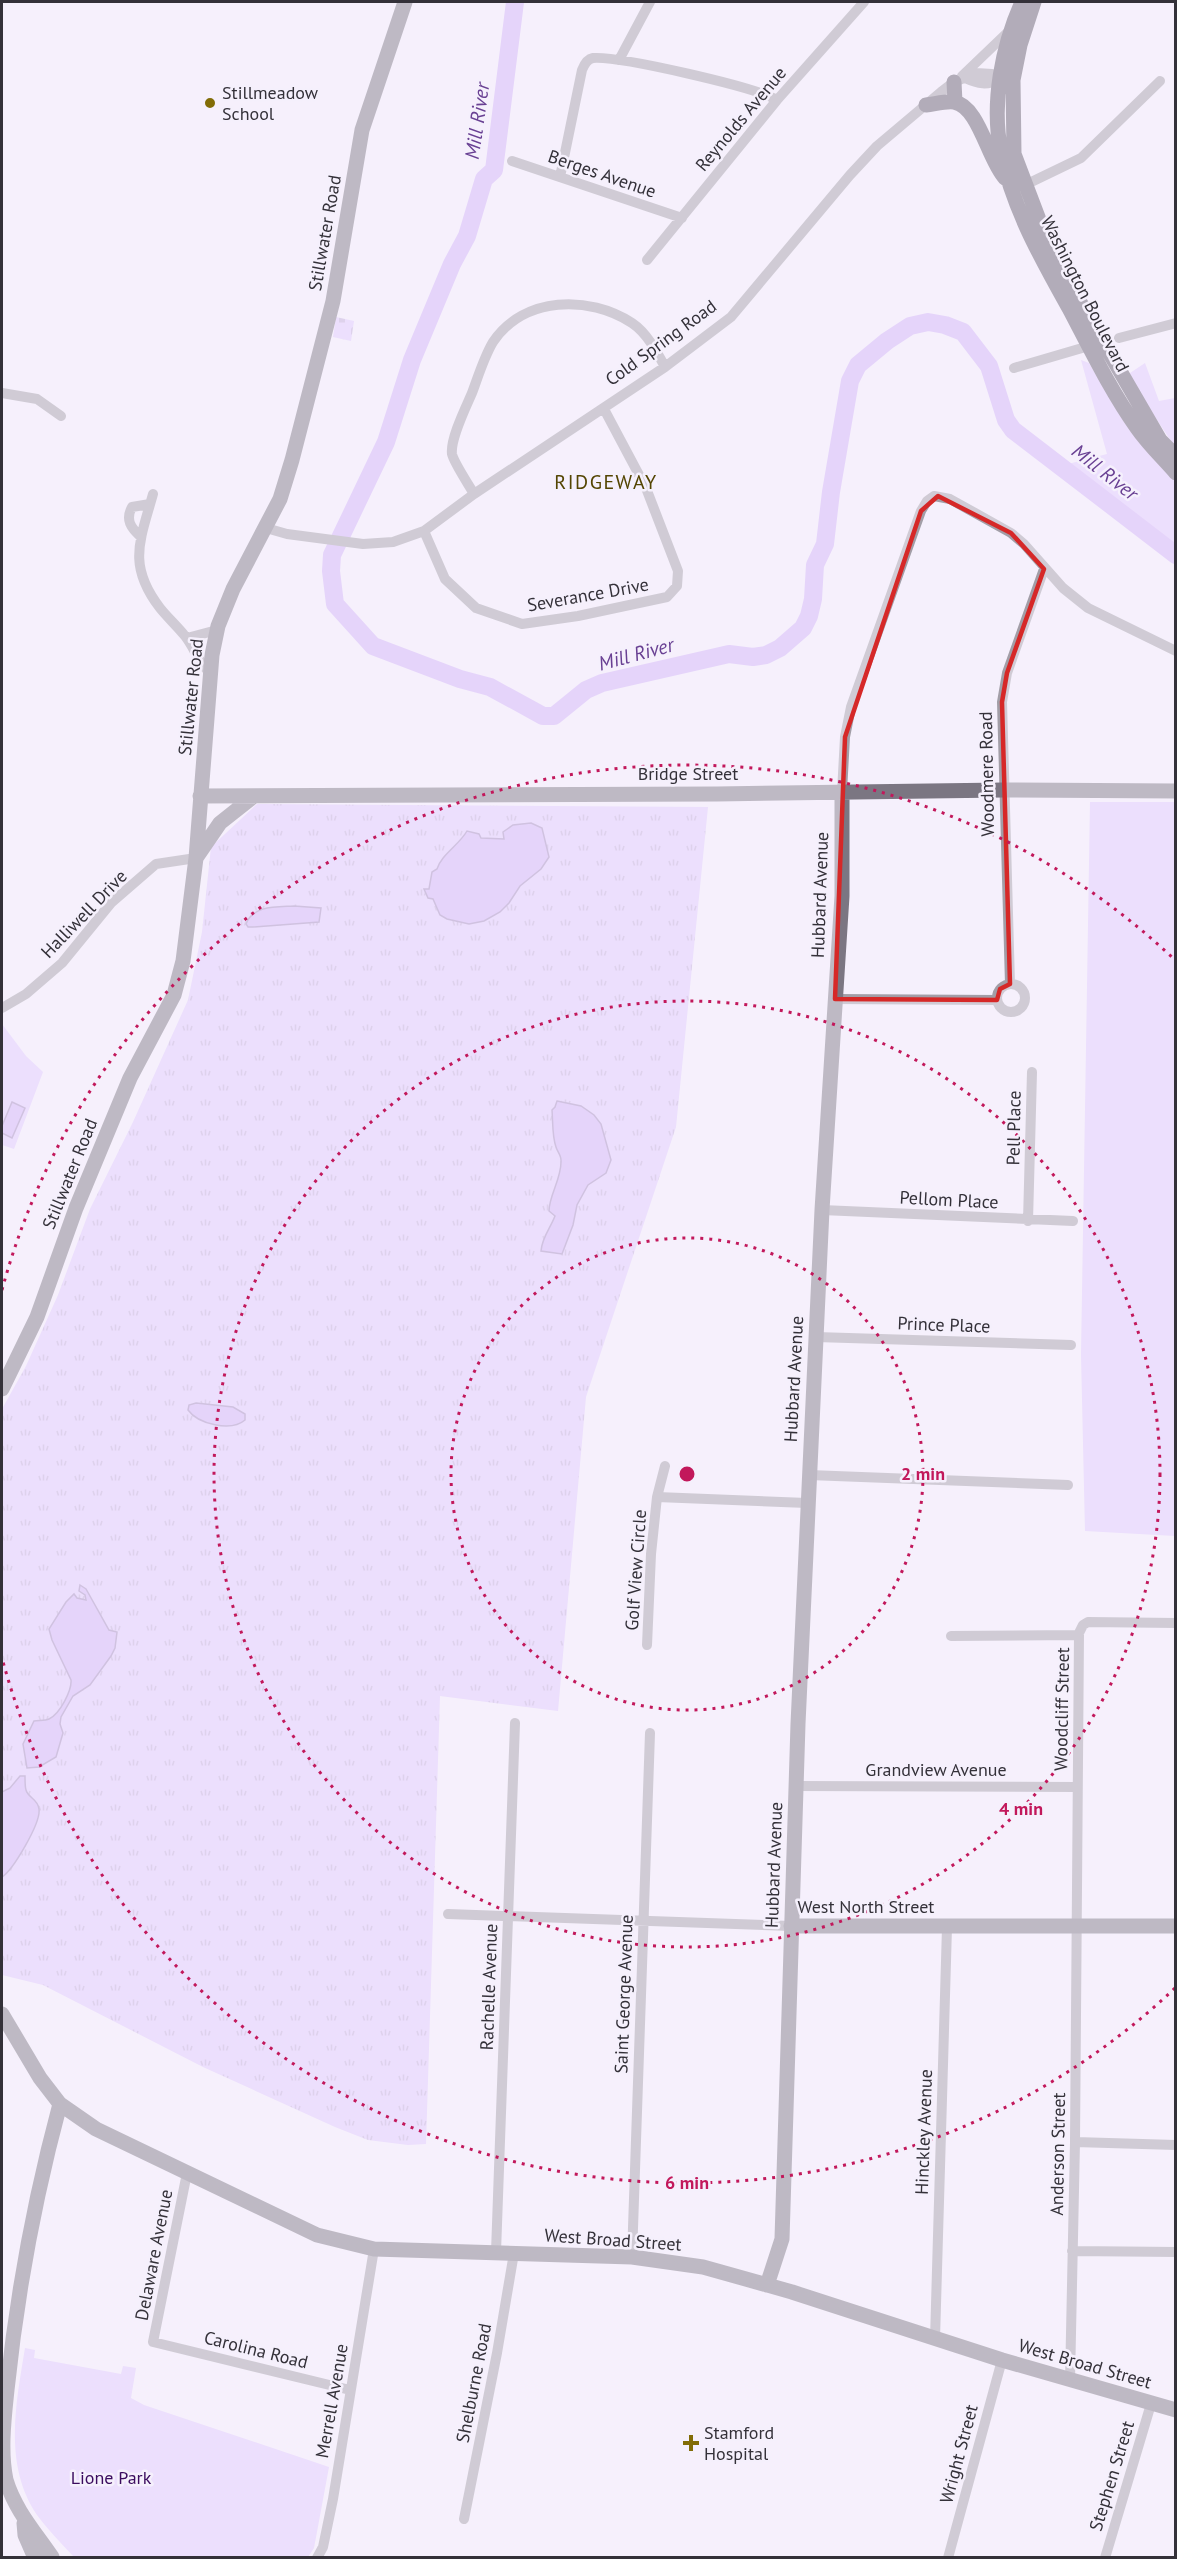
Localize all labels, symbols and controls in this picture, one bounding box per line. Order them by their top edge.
street label: Reynolds Avenue [690,62,791,176]
water label: Mill River [459,80,495,161]
place label: Stillmeadow School [222,81,319,125]
marker: Stillmeadow School [203,96,217,110]
street label: Berges Avenue [545,144,659,203]
street label: Stillwater Road [303,173,346,293]
street label: Washington Boulevard [1036,212,1135,376]
street label: Cold Spring Road [601,295,721,391]
water label: Mill River [1067,438,1144,507]
district label: RIDGEWAY [554,469,658,495]
street label: Severance Drive [525,573,650,616]
water label: Mill River [595,631,678,677]
street label: Stillwater Road [173,637,208,756]
street label: Woodmere Road [974,711,999,837]
street label: Bridge Street [638,762,738,785]
street label: Hubbard Avenue [806,831,833,959]
street label: Halliwell Drive [36,865,132,963]
street label: Pell Place [1001,1090,1026,1166]
street label: Stillwater Road [37,1115,102,1232]
street label: Pellom Place [899,1185,999,1214]
street label: Prince Place [897,1311,991,1338]
street label: Hubbard Avenue [779,1315,808,1443]
text: 2 min [901,1462,945,1485]
centre of rings [677,1464,697,1484]
street label: Golf View Circle [620,1509,651,1631]
street label: Woodcliff Street [1049,1647,1074,1771]
street label: Grandview Avenue [865,1758,1007,1781]
text: 4 min [999,1797,1043,1820]
street label: Hubbard Avenue [760,1801,787,1929]
street label: West North Street [798,1895,934,1918]
street label: Saint George Avenue [609,1914,638,2074]
street label: Rachelle Avenue [475,1923,502,2051]
street label: Hinckley Avenue [910,2069,937,2195]
street label: Anderson Street [1045,2092,1070,2216]
text: 6 min [665,2171,709,2194]
street label: Delaware Avenue [130,2187,177,2322]
street label: West Broad Street [544,2223,682,2256]
street label: Shelburne Road [451,2321,496,2445]
street label: Carolina Road [202,2325,311,2374]
street label: West Broad Street [1016,2334,1154,2394]
street label: Merrell Avenue [310,2342,353,2460]
street label: Wright Street [934,2402,983,2506]
street label: Stephen Street [1084,2418,1139,2534]
place label: Stamford Hospital [704,2421,774,2465]
marker: Stamford Hospital [682,2434,700,2452]
park label: Lione Park [71,2466,152,2489]

